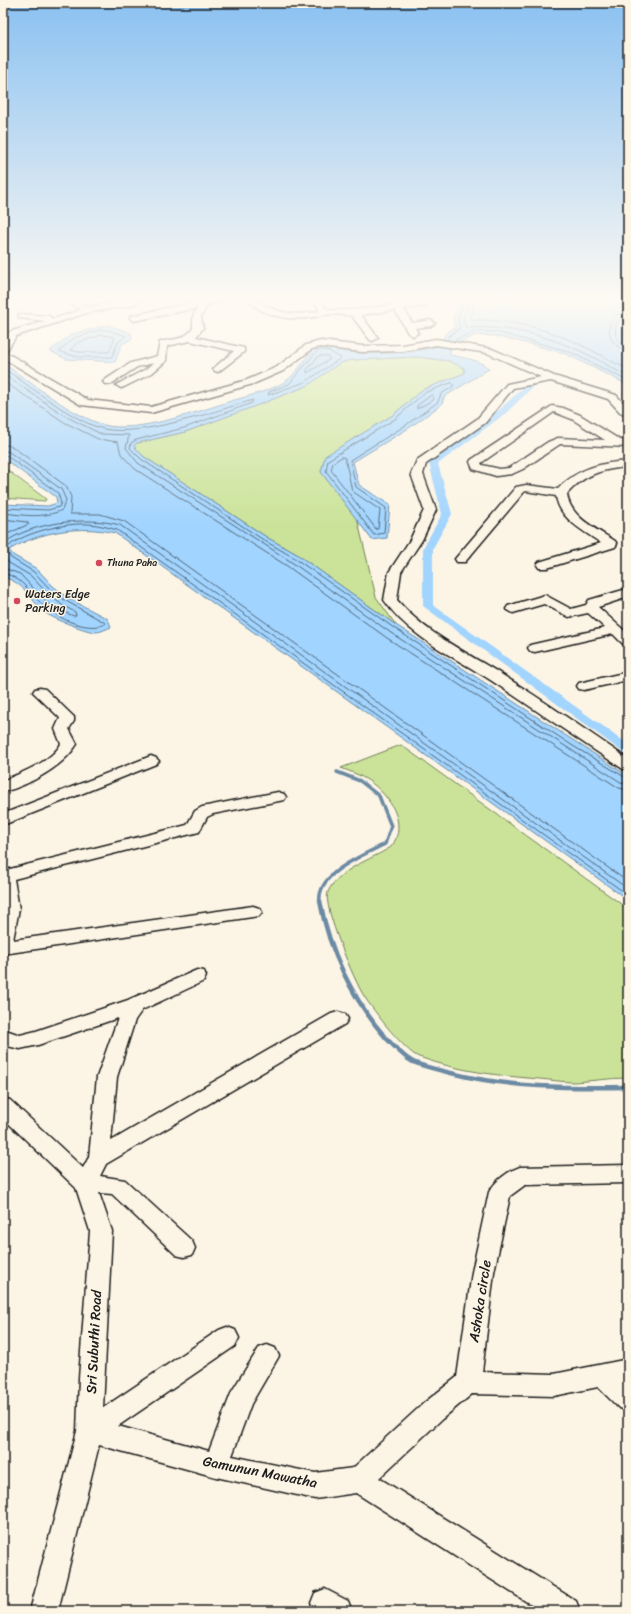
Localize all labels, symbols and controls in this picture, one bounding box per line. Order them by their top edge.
place label: Thuna Paha [107,554,157,572]
marker: Thuna Paha [94,558,104,568]
place label: Waters Edge Parking [25,583,90,619]
marker: Waters Edge Parking [12,596,22,606]
street label: Ashoka circle [461,1258,499,1345]
street label: Sri Subuthi Road [79,1288,109,1394]
street label: Gamunun Mawatha [201,1449,319,1495]

